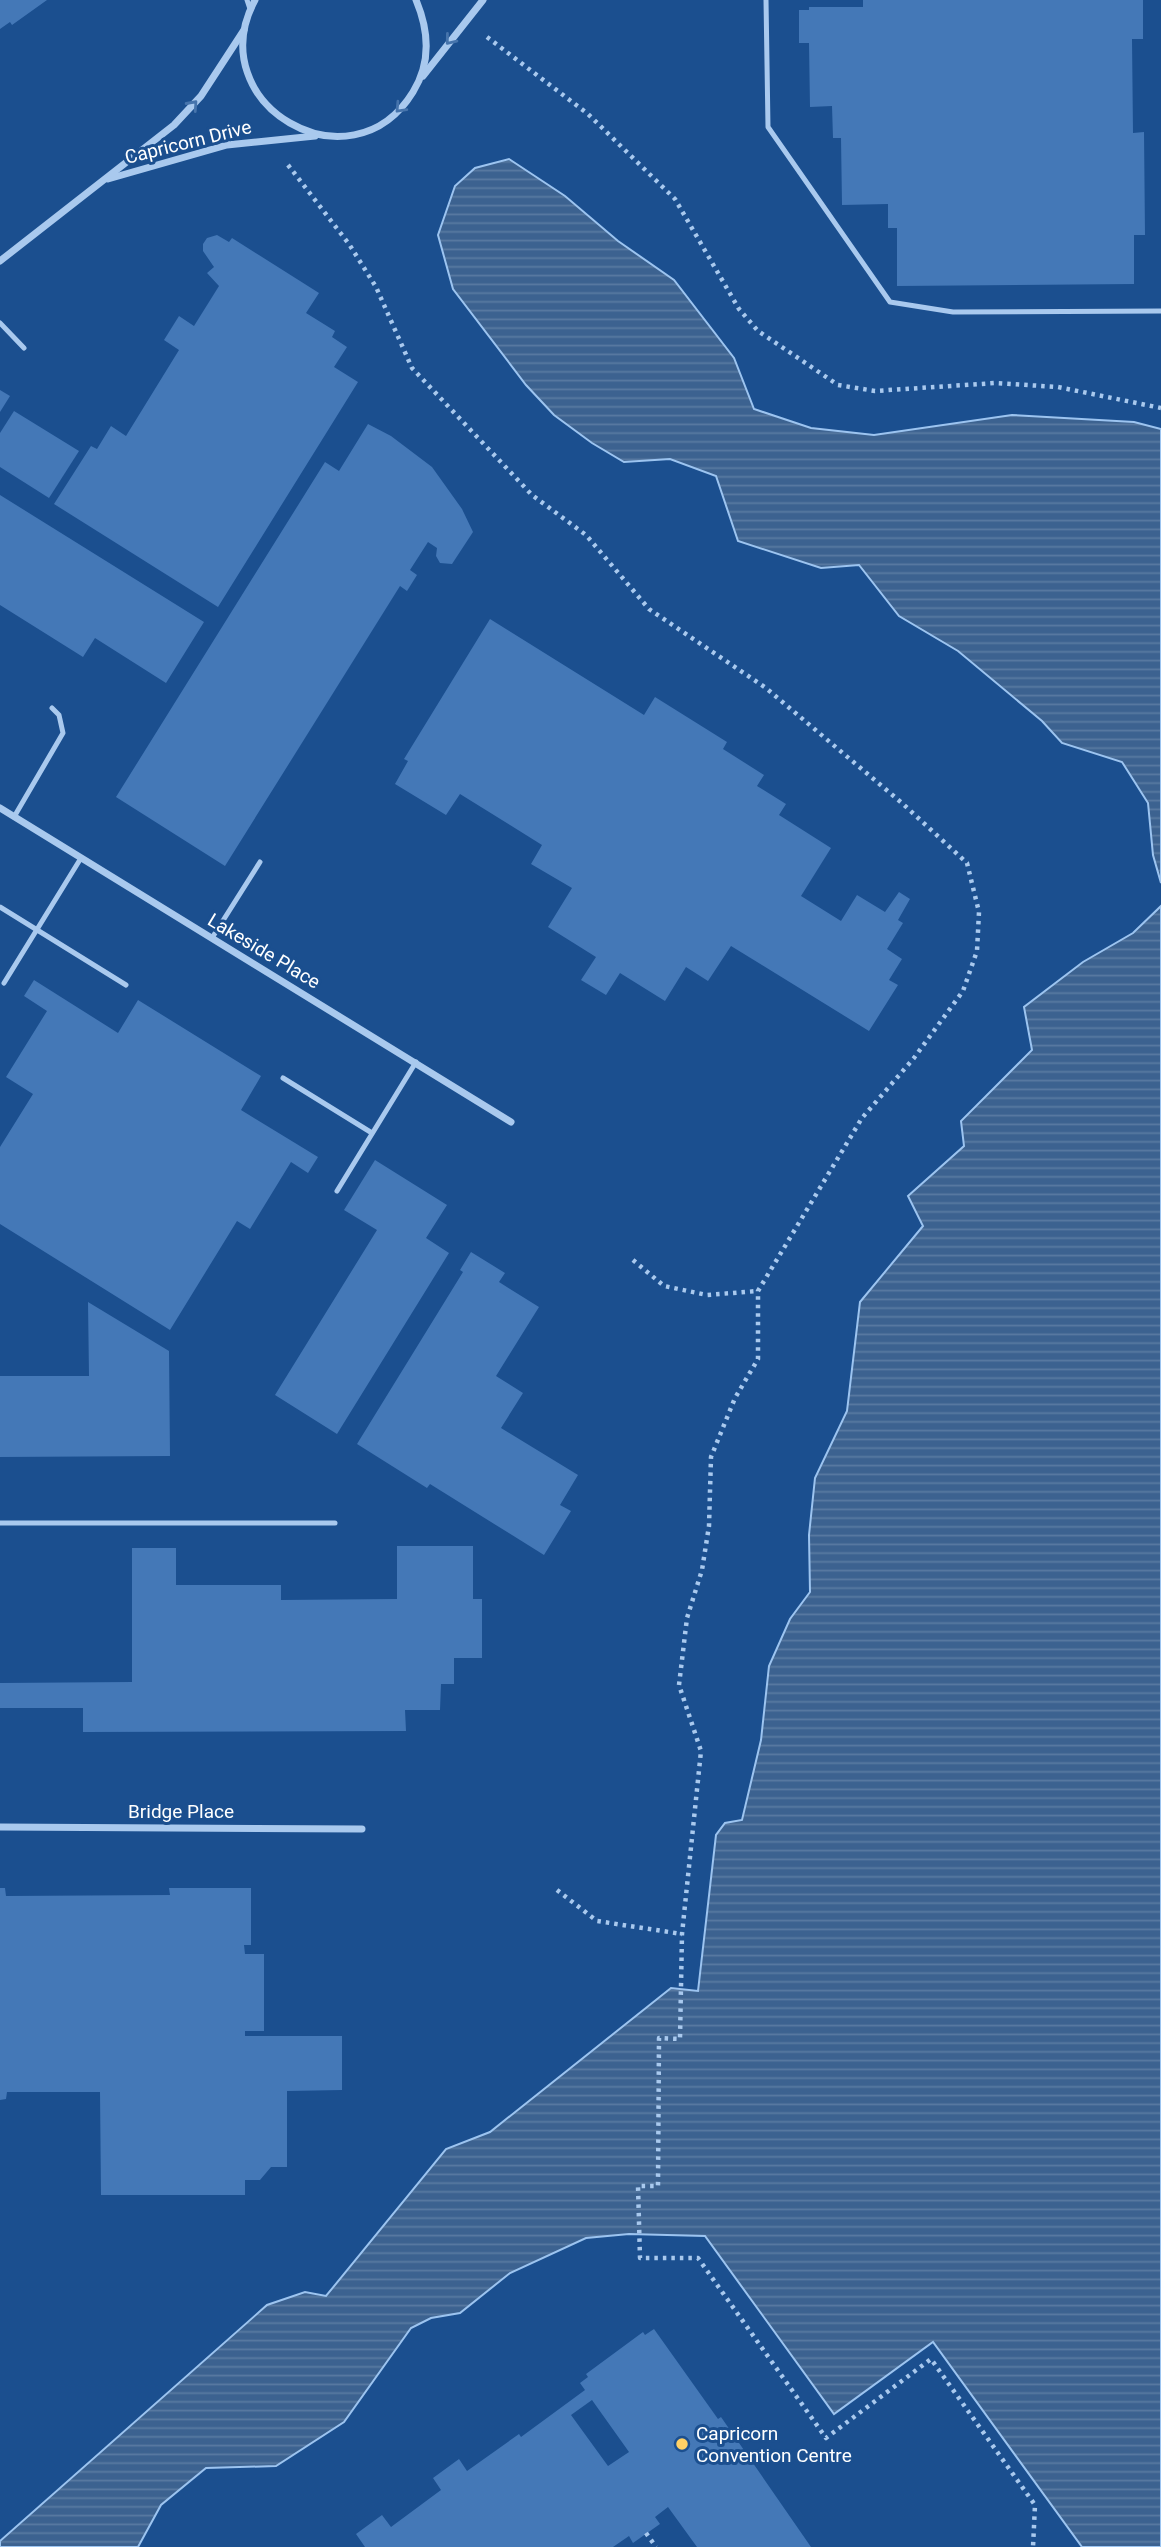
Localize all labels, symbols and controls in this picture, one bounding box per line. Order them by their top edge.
one-way arrow [446,31,458,44]
one-way arrow [185,100,197,113]
one-way arrow [396,100,408,113]
street label: Capricorn Drive [122,115,254,169]
street label: Lakeside Place [204,908,324,994]
street label: Bridge Place [128,1800,234,1823]
place label: Capricorn Convention Centre [696,2422,852,2467]
marker: Capricorn Convention Centre [674,2436,690,2452]

